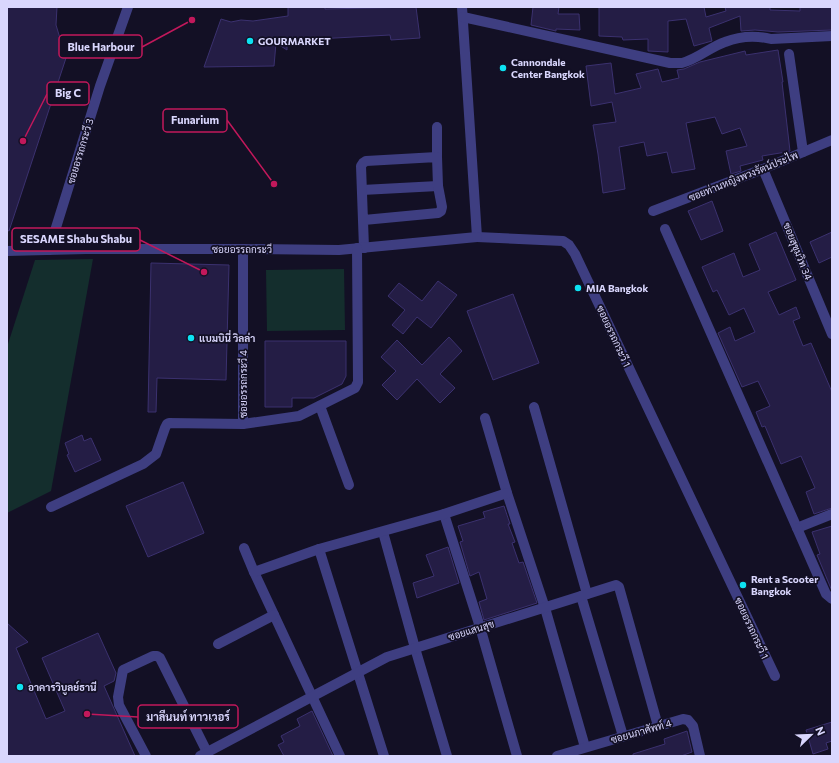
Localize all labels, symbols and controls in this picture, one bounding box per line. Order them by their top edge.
callout: Blue Harbour [59,35,142,58]
place label: GOURMARKET [258,35,331,47]
marker: GOURMARKET [245,36,255,46]
text: Blue Harbour [68,40,135,53]
place label: Cannondale Center Bangkok [511,56,585,80]
marker: Cannondale Center Bangkok [498,63,508,73]
callout: Big C [47,82,89,105]
text: Big C [55,86,81,99]
callout: Funarium [163,109,227,132]
text: Funarium [171,113,219,126]
street label: ซอยอรรถกระวี 3 [64,117,96,185]
street label: ซอยท่านหญิงพวงรัตน์ประไพ [686,148,800,204]
street label: ซอยสุขุมวิท 34 [779,220,815,282]
callout: SESAME Shabu Shabu [12,228,140,251]
text: SESAME Shabu Shabu [20,232,132,245]
street label: ซอยอรรถกระวี [212,243,272,255]
place label: MIA Bangkok [586,282,648,294]
marker: MIA Bangkok [573,283,583,293]
street label: ซอยอรรถกระวี 1 [595,303,633,369]
place label: แบมบินี่ วิลล่า [199,330,255,344]
marker: แบมบินี่ วิลล่า [186,333,196,343]
street label: ซอยอรรถกระวี 4 [237,350,249,418]
place label: Rent a Scooter Bangkok [751,573,818,597]
marker: Rent a Scooter Bangkok [738,580,748,590]
street label: ซอยอรรถกระวี 1 [733,595,771,661]
street label: ซอยแสนสุข [447,617,496,645]
place label: อาคารวิบูลย์ธานี [28,680,97,695]
marker: อาคารวิบูลย์ธานี [15,682,25,692]
callout: มาลีนนท์ ทาวเวอร์ [138,705,238,728]
text: มาลีนนท์ ทาวเวอร์ [146,709,231,723]
north arrow [791,715,831,755]
street label: ซอยนภาศัพท์ 4 [609,716,673,745]
text: N [813,725,828,737]

